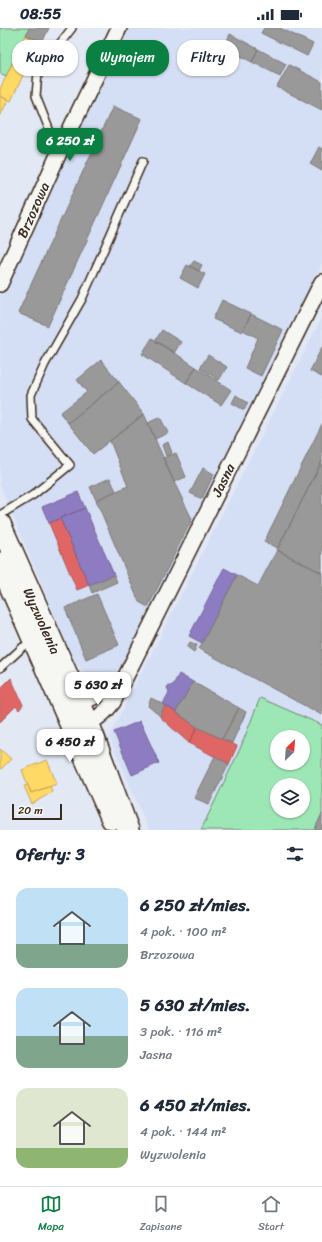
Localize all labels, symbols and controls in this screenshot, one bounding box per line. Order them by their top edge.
text: 08:55 [20,1,61,27]
chip: Kupno [12,40,78,76]
chip: Wynajem [86,40,169,76]
chip: Filtry [177,40,239,76]
pin: 6 250 zł [29,128,111,162]
text: 6 250 zł [46,129,94,152]
street label: Brzozowa [10,178,57,242]
street label: Jasna [204,458,243,502]
street label: Wyzwolenia [16,584,67,659]
pin: 5 630 zł [57,672,139,706]
text: 5 630 zł [74,673,122,696]
pin: 6 450 zł [29,729,111,763]
text: 6 450 zł [46,730,94,753]
north arrow [270,730,310,770]
map controls [270,730,310,818]
button: layers [270,778,310,818]
text: 20 m [18,801,43,820]
scale bar [12,802,62,821]
text: Oferty: 3 [16,839,85,869]
icon: filters [284,843,306,865]
text: 6 250 zł/mies. [140,890,251,920]
icon: home [48,904,96,952]
text: 4 pok. · 100 m² [140,920,227,943]
text: Brzozowa [140,943,195,966]
text: 5 630 zł/mies. [140,990,250,1020]
icon: home [48,1004,96,1052]
text: 3 pok. · 116 m² [140,1020,222,1043]
text: Jasna [140,1043,172,1066]
text: 6 450 zł/mies. [140,1090,252,1120]
icon: home [48,1104,96,1152]
text: 4 pok. · 144 m² [140,1120,226,1143]
text: Wyzwolenia [140,1143,206,1166]
tab: Mapa [38,1193,64,1236]
tab: Zapisane [140,1193,182,1236]
tab: Start [258,1193,284,1236]

